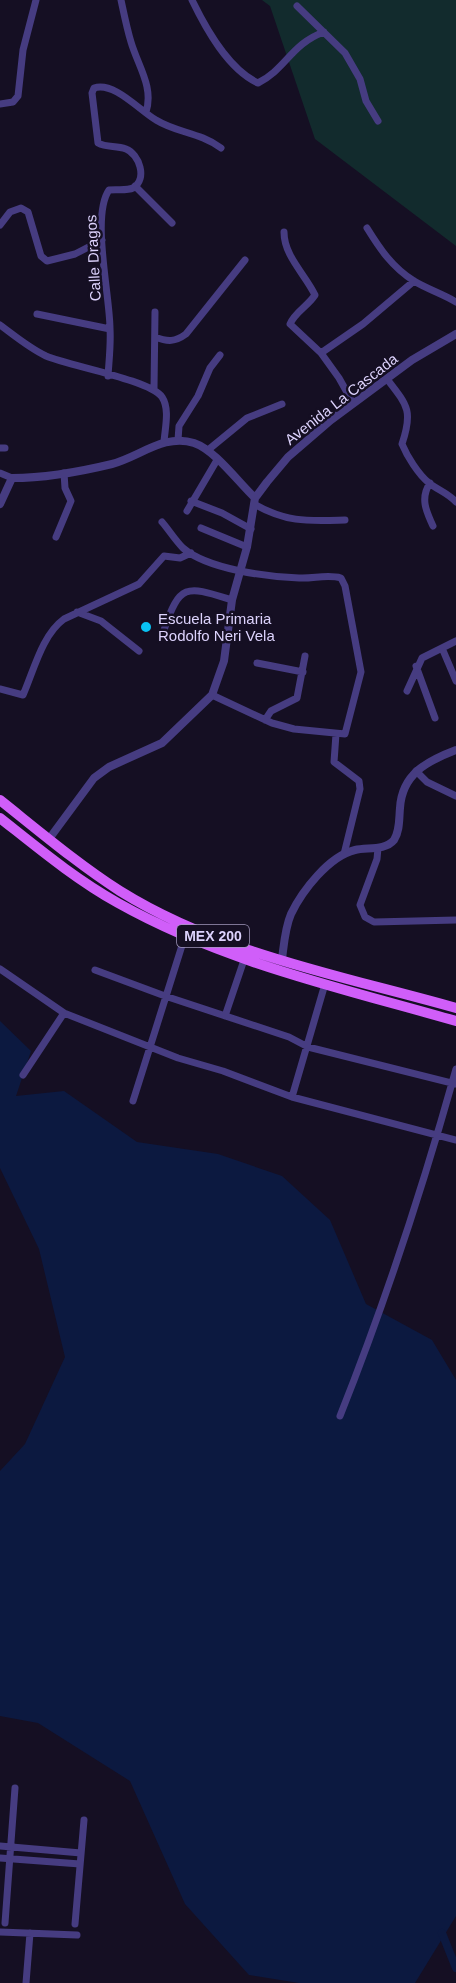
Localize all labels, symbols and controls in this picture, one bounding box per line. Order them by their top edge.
street label: Calle Dragos [82,214,104,302]
street label: Avenida La Cascada [281,349,401,448]
place label: Escuela Primaria Rodolfo Neri Vela [158,610,275,644]
marker: Escuela Primaria Rodolfo Neri Vela [139,620,153,634]
road number: MEX 200 [177,925,249,947]

